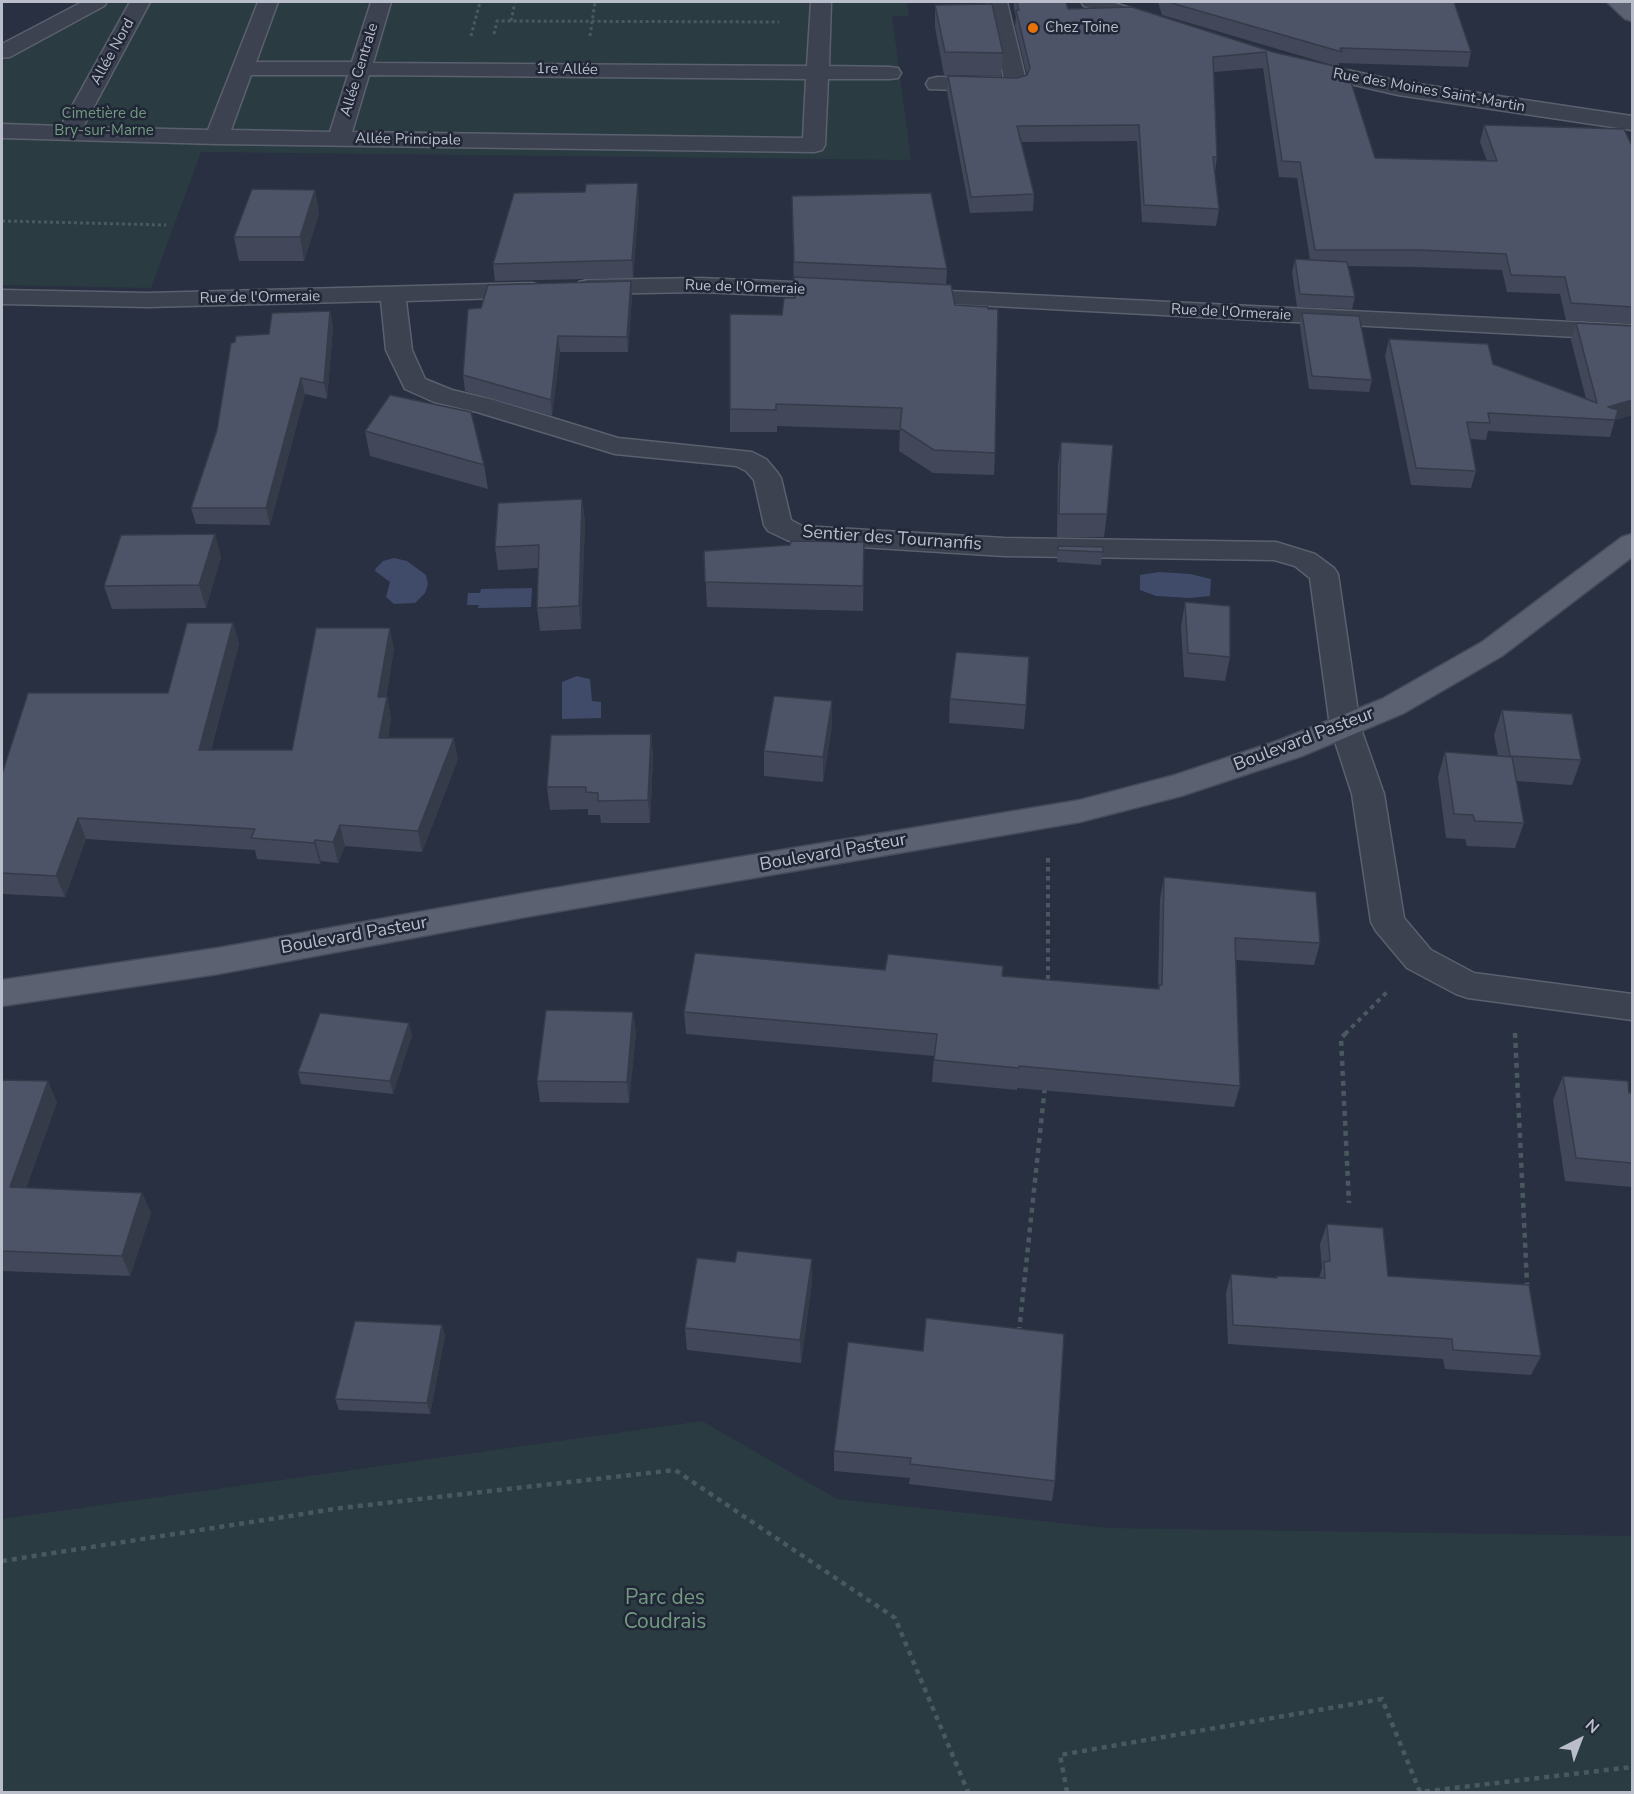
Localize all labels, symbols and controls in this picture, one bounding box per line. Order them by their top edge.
street label: Allée Nord [87,16,139,88]
place label: Chez Toine [1045,19,1119,37]
street label: Allée Centrale [337,21,383,119]
marker: Chez Toine [1026,21,1040,35]
street label: 1re Allée [536,60,598,80]
street label: Rue des Moines Saint-Martin [1332,65,1526,117]
park label: Cimetière de Bry-sur-Marne [54,105,154,140]
street label: Allée Principale [355,130,461,150]
street label: Rue de l'Ormeraie [684,277,806,299]
street label: Rue de l'Ormeraie [200,288,320,308]
street label: Rue de l'Ormeraie [1170,301,1292,325]
street label: Sentier des Tournanfis [801,522,983,556]
street label: Boulevard Pasteur [1231,703,1377,777]
street label: Boulevard Pasteur [758,829,908,877]
street label: Boulevard Pasteur [279,912,429,960]
park label: Parc des Coudrais [624,1586,706,1636]
north arrow [1550,1710,1610,1770]
text: N [1580,1714,1604,1739]

